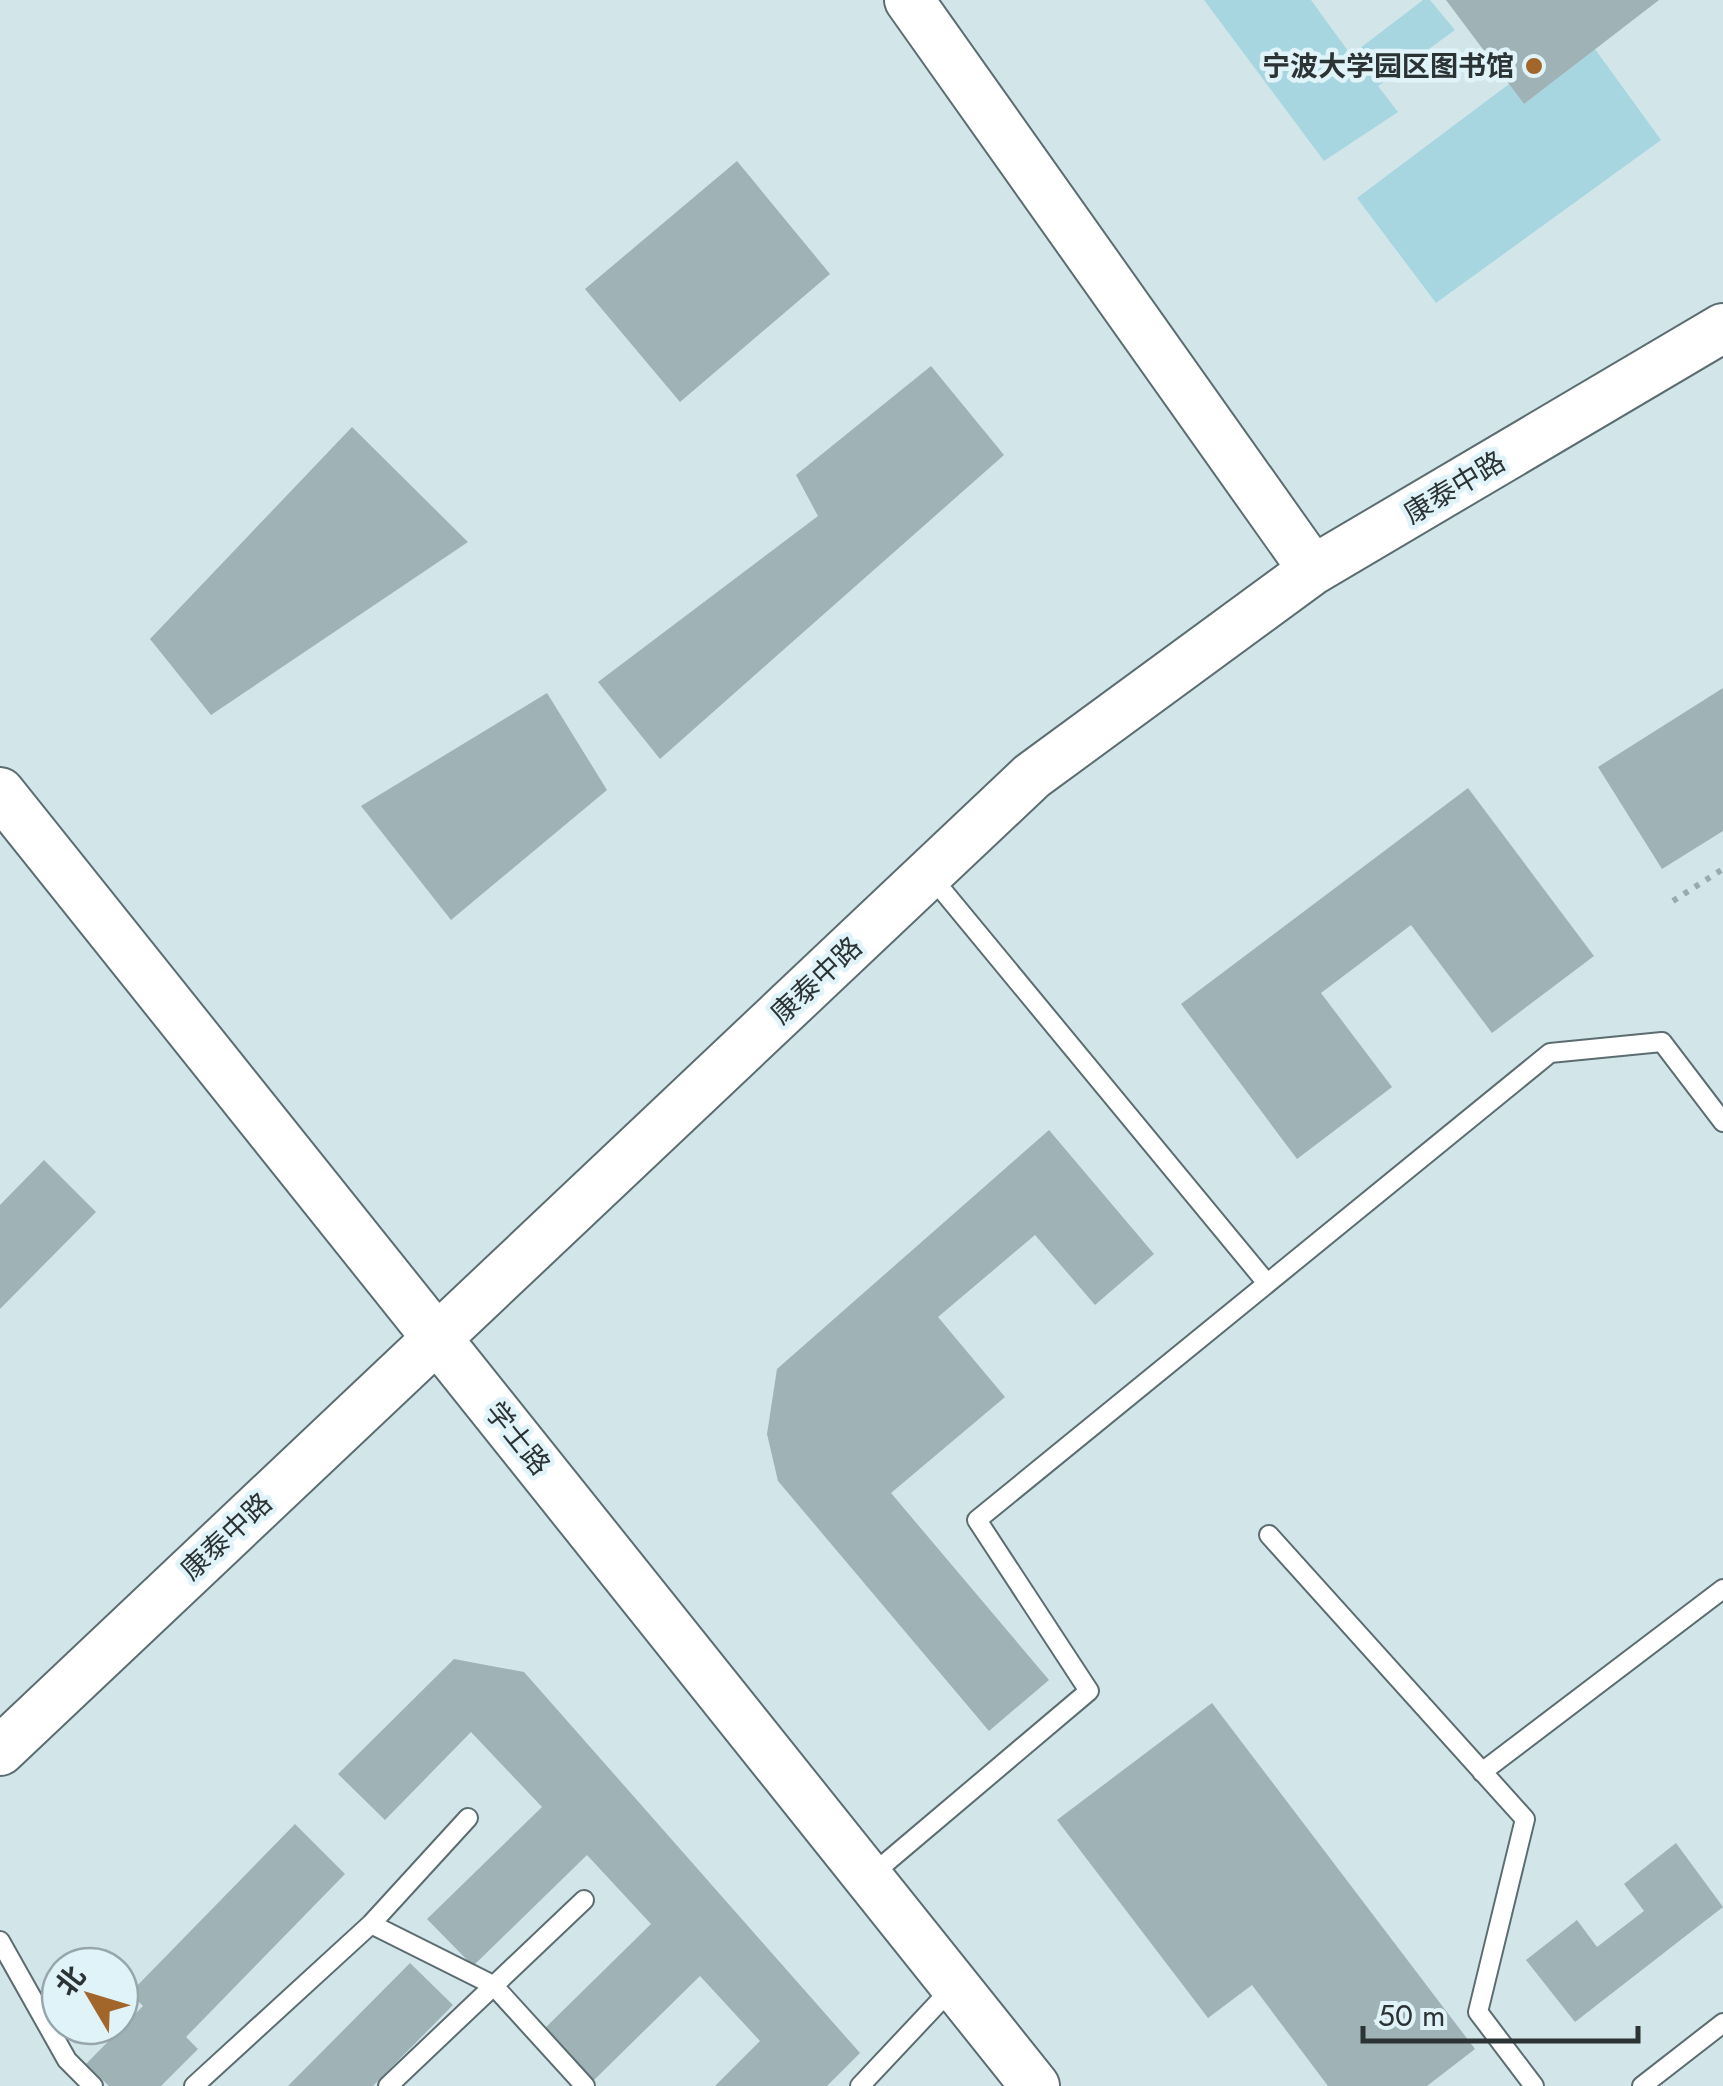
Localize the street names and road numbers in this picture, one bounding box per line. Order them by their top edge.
street label: 康泰中路 [1396,441,1513,534]
street label: 康泰中路 [761,927,871,1034]
street label: 学士路 [475,1393,560,1484]
street label: 康泰中路 [171,1483,281,1590]

